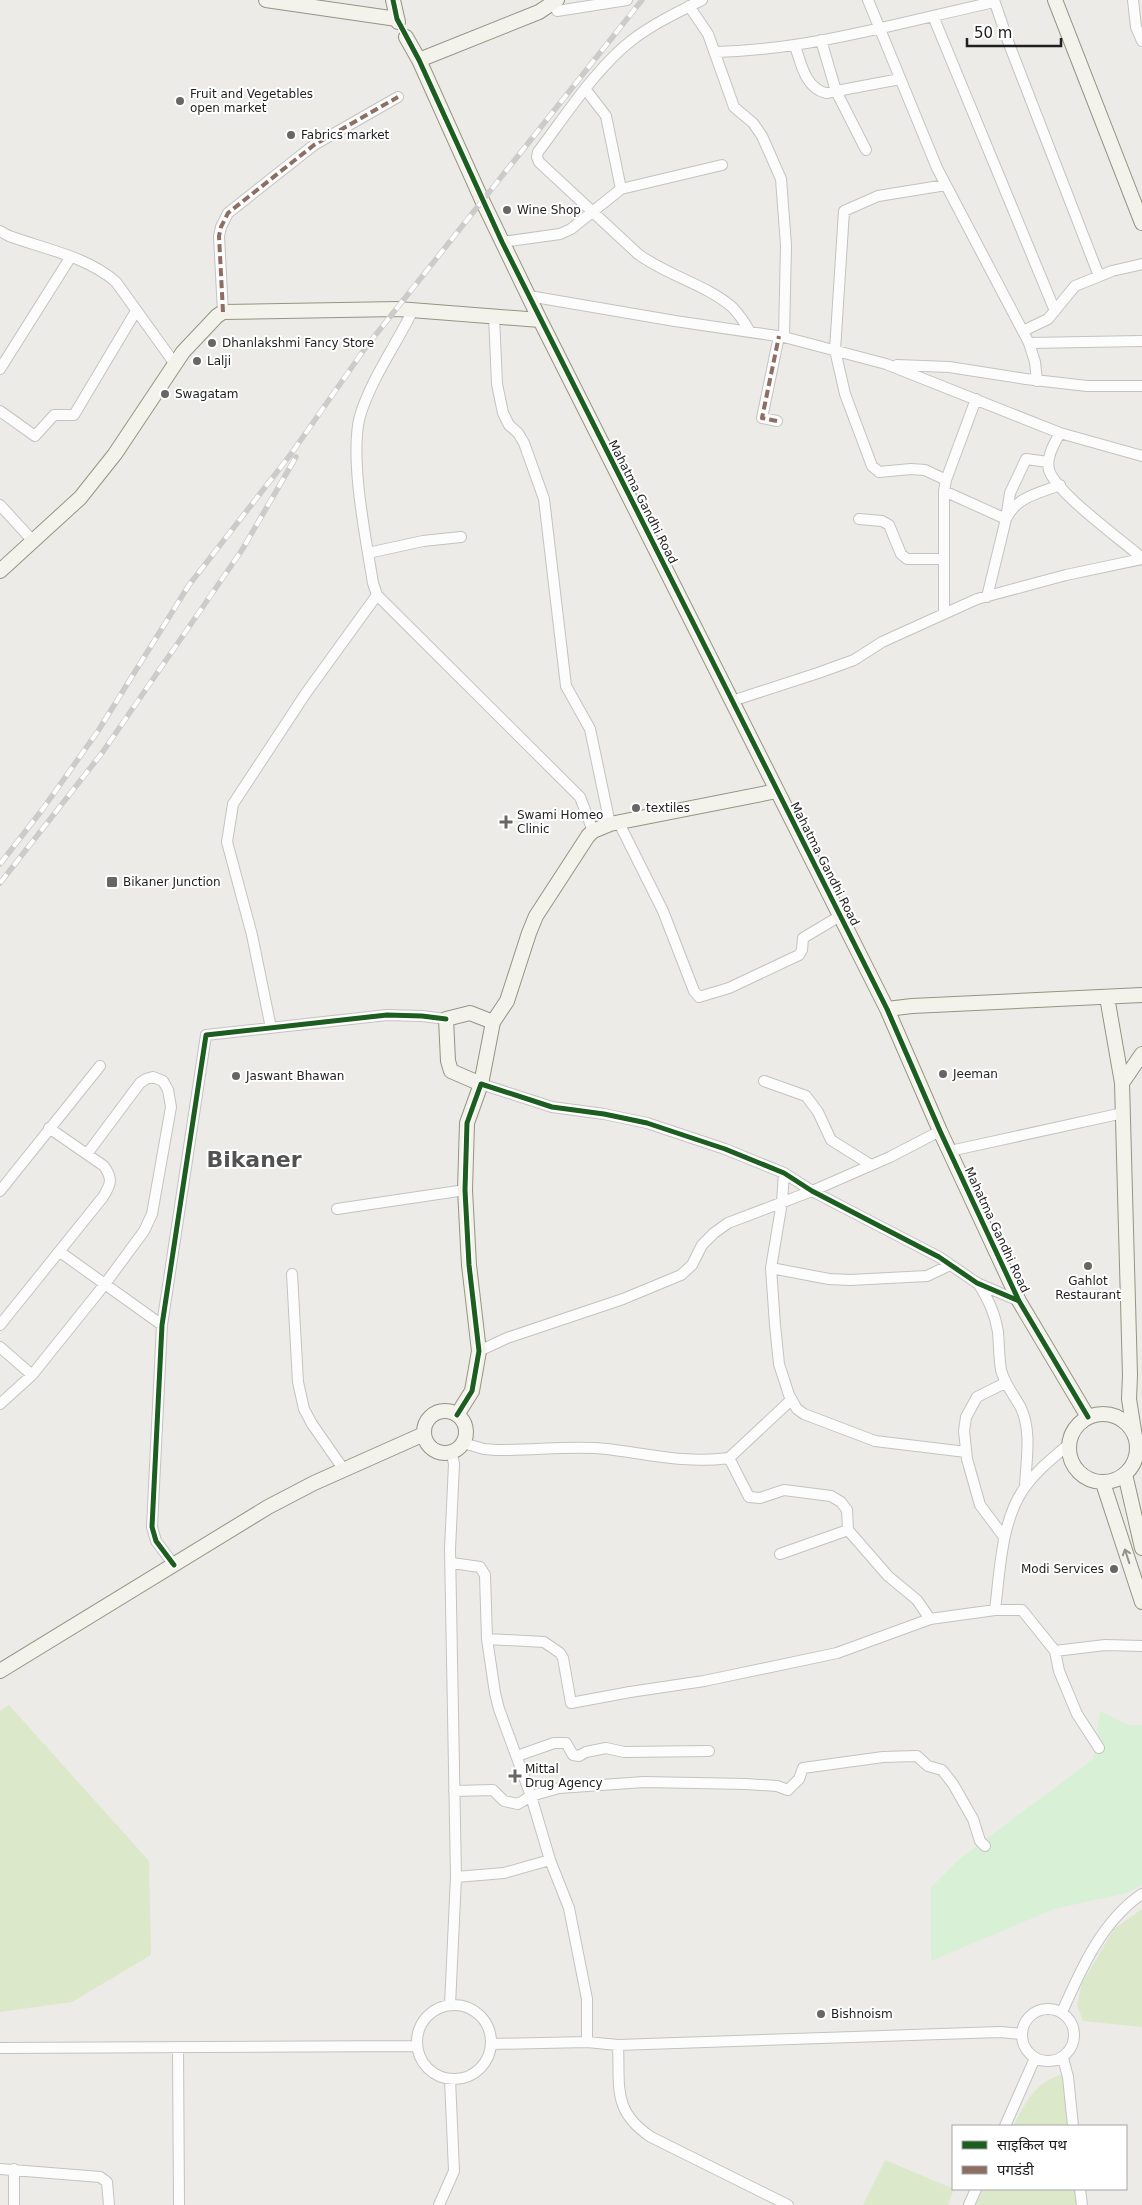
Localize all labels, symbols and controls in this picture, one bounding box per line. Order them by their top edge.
scale bar [967,15,1061,47]
text: 50 m [974,24,1012,42]
place label: Fruit and Vegetables open market [190,87,313,115]
marker: Fruit and Vegetables open market [174,95,186,107]
place label: Fabrics market [301,128,390,142]
marker: Fabrics market [285,129,297,141]
place label: Wine Shop [517,203,581,217]
marker: Wine Shop [501,204,513,216]
place label: Dhanlakshmi Fancy Store [222,336,374,350]
marker: Dhanlakshmi Fancy Store [206,337,218,349]
place label: Lalji [207,354,231,368]
marker: Lalji [191,355,203,367]
place label: Swagatam [175,387,239,401]
marker: Swagatam [159,388,171,400]
street label: Mahatma Gandhi Road [606,438,680,566]
street label: Mahatma Gandhi Road [788,800,862,928]
place label: textiles [646,801,690,815]
marker: textiles [630,802,642,814]
place label: Swami Homeo Clinic [517,808,603,836]
marker: Swami Homeo Clinic [499,815,513,829]
marker: Bikaner Junction [105,875,119,889]
place label: Bikaner Junction [123,875,221,889]
place label: Jeeman [952,1067,998,1081]
marker: Jeeman [937,1068,949,1080]
place label: Jaswant Bhawan [245,1069,344,1083]
marker: Jaswant Bhawan [230,1070,242,1082]
district label: Bikaner [206,1147,302,1172]
street label: Mahatma Gandhi Road [962,1165,1032,1295]
marker: Gahlot Restaurant [1082,1260,1094,1272]
place label: Gahlot Restaurant [1055,1274,1121,1302]
one-way arrow [1121,1548,1131,1564]
place label: Modi Services [1021,1562,1104,1576]
marker: Modi Services [1108,1563,1120,1575]
place label: Mittal Drug Agency [525,1762,603,1790]
marker: Mittal Drug Agency [509,1770,521,1782]
place label: Bishnoism [831,2007,893,2021]
marker: Bishnoism [815,2008,827,2020]
legend [952,2125,1127,2190]
text: साइकिल पथ [997,2136,1067,2154]
text: पगडंडी [997,2161,1035,2179]

